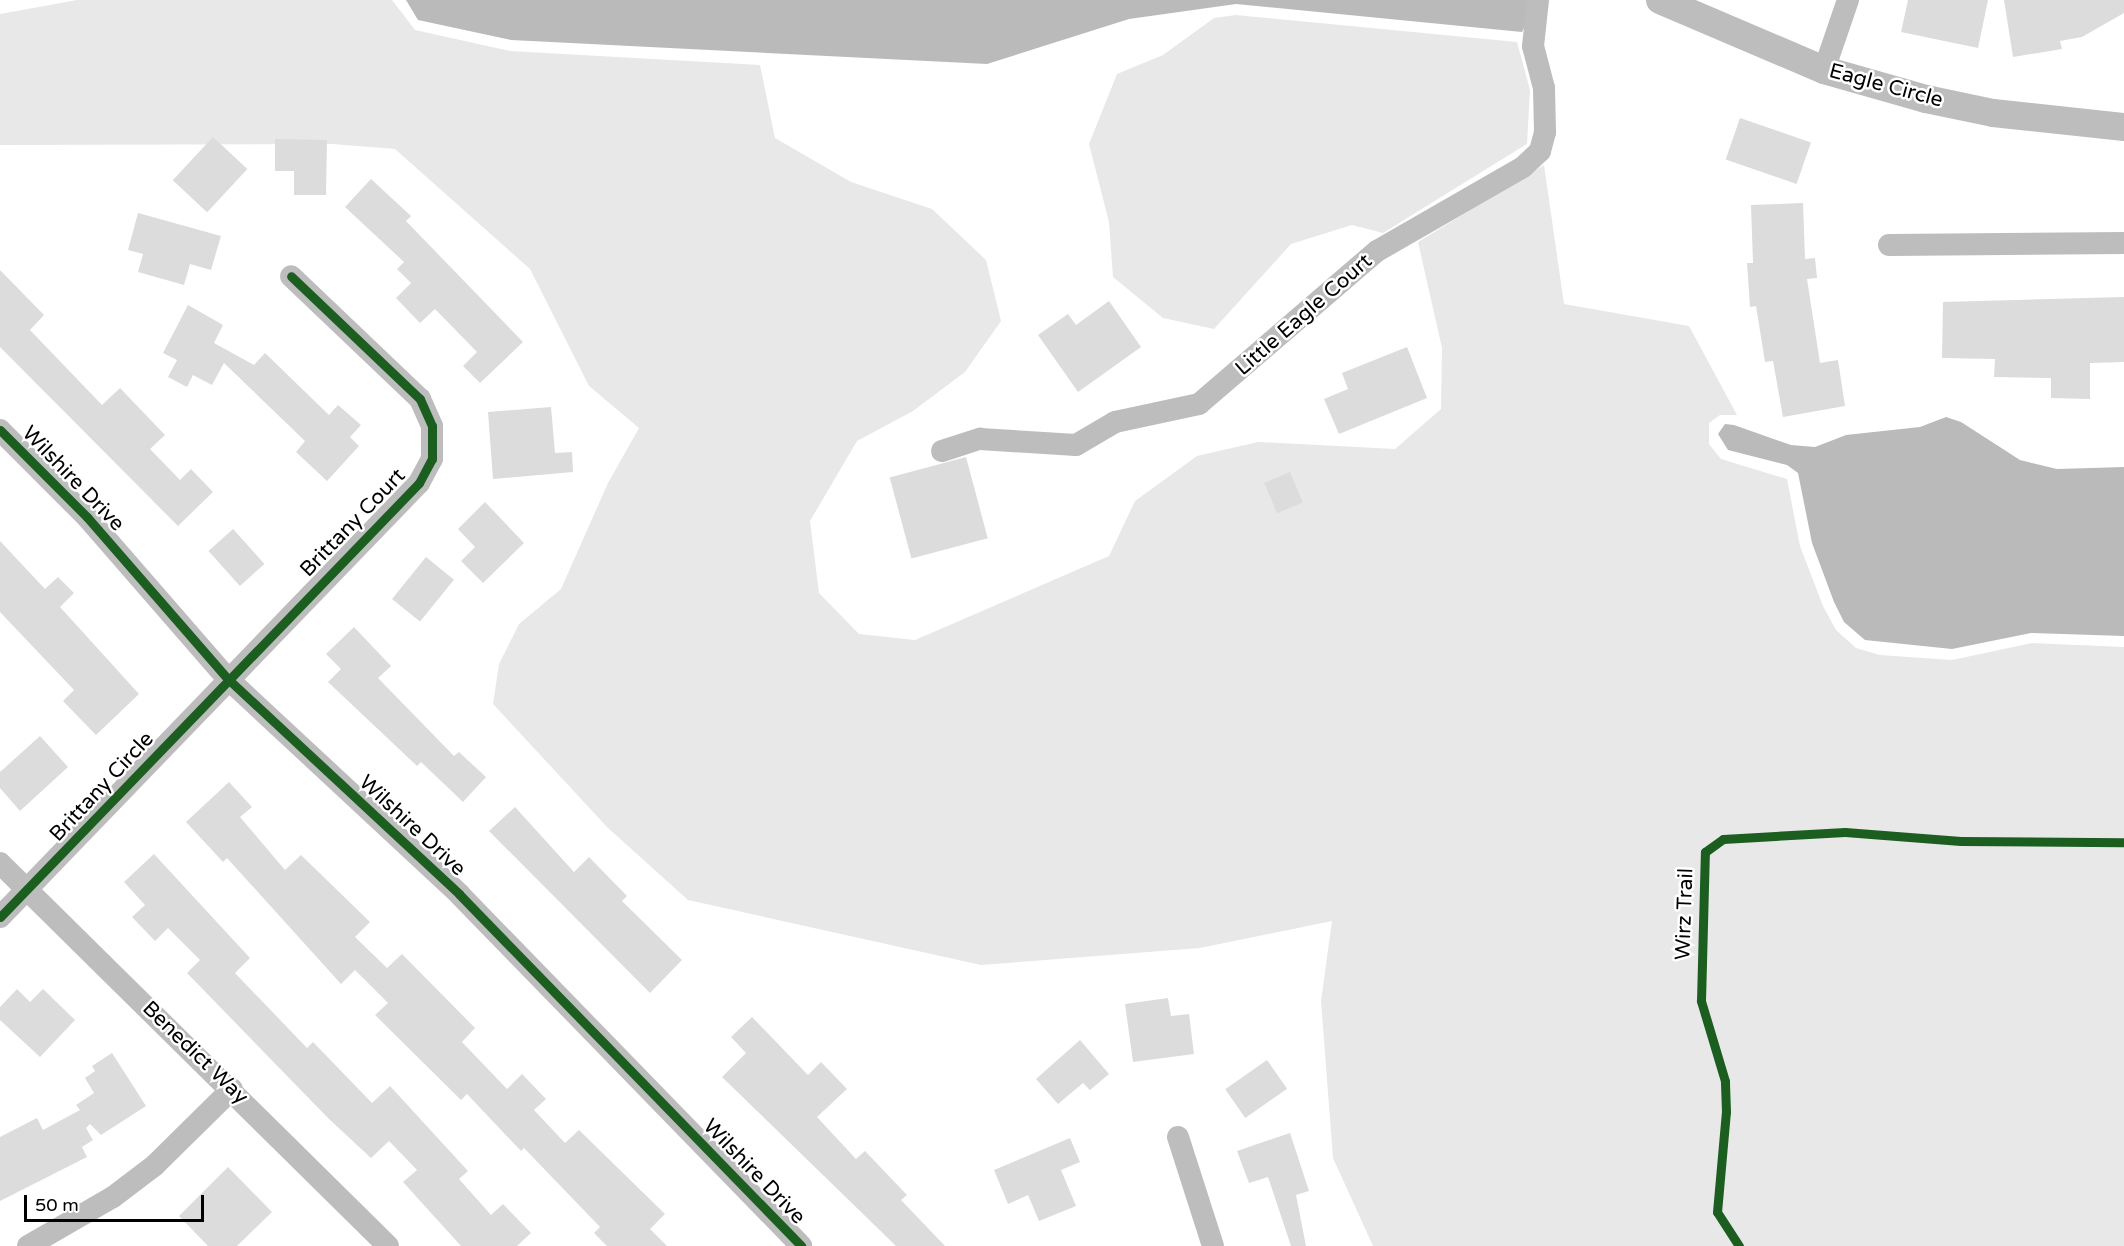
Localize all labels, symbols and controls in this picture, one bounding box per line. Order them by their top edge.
street label: Eagle Circle [1826,59,1946,113]
street label: Little Eagle Court [1231,249,1377,381]
street label: Wilshire Drive [17,421,129,537]
street label: Brittany Court [295,464,411,582]
street label: Brittany Circle [45,727,159,847]
street label: Wilshire Drive [354,770,470,882]
street label: Wirz Trail [1671,868,1699,960]
street label: Benedict Way [137,996,253,1110]
street label: Wilshire Drive [698,1114,810,1230]
scale bar [27,1183,207,1221]
text: 50 m [35,1194,79,1216]

